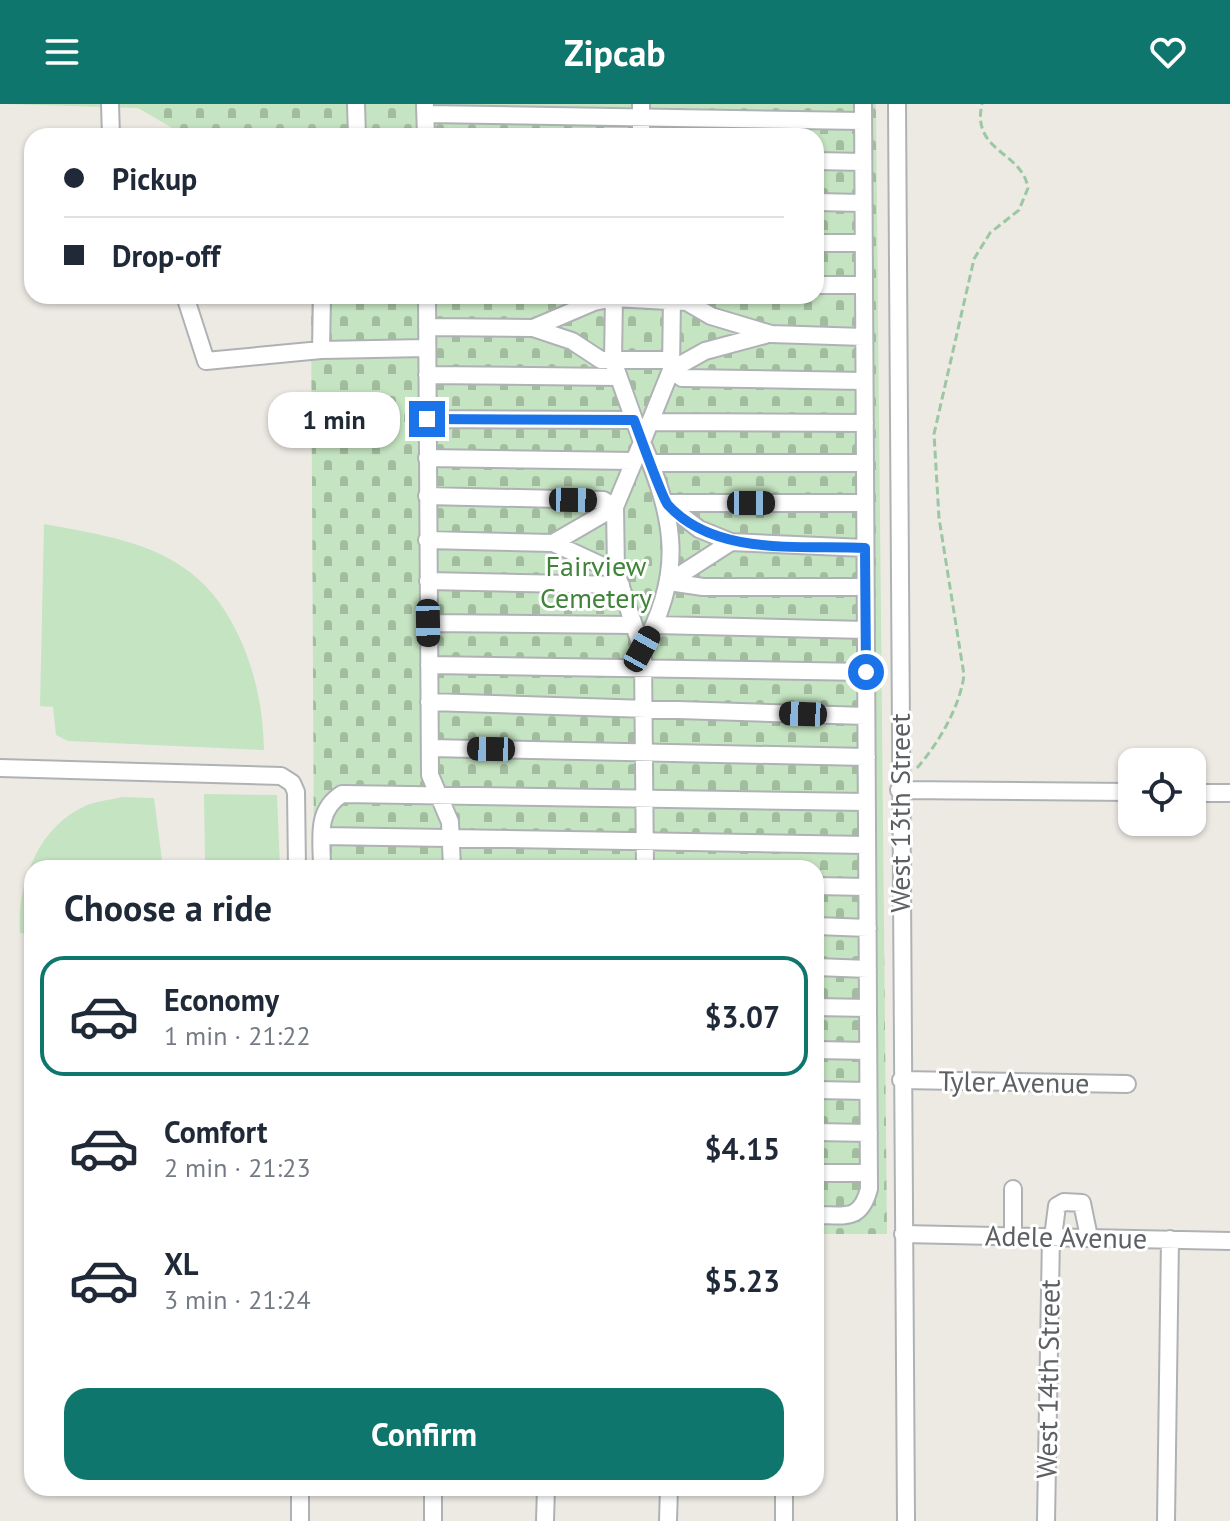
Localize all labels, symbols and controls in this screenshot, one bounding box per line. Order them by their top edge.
text: Zipcab [564,29,666,76]
icon: menu [40,30,84,74]
icon: heart [1146,30,1190,74]
text: Pickup [112,159,197,198]
text: Drop-off [112,236,220,275]
callout: 1 min [267,391,399,447]
route end [409,401,445,437]
text: 1 min [302,403,366,436]
car [549,488,597,512]
car [727,491,775,515]
park label: Fairview Cemetery [540,547,652,616]
car [416,599,440,647]
car [620,622,664,676]
route start [848,654,884,690]
car [779,701,827,727]
street label: West 13th Street [881,713,918,913]
car [467,737,515,761]
map controls [1118,748,1206,836]
button: locate [1118,748,1206,836]
text: Choose a ride [64,884,272,931]
icon: car [68,980,140,1052]
text: Economy [164,980,279,1019]
text: $3.07 [705,997,780,1036]
text: 1 min · 21:22 [164,1019,311,1052]
street label: Tyler Avenue [938,1062,1090,1101]
icon: car [68,1112,140,1184]
text: Comfort [164,1112,267,1151]
text: $4.15 [705,1129,780,1168]
text: 2 min · 21:23 [164,1151,311,1184]
street label: Adele Avenue [985,1217,1147,1256]
icon: car [68,1244,140,1316]
text: XL [164,1244,198,1283]
text: $5.23 [705,1261,780,1300]
street label: West 14th Street [1027,1279,1068,1479]
text: 3 min · 21:24 [164,1283,311,1316]
button: Confirm [64,1388,784,1480]

